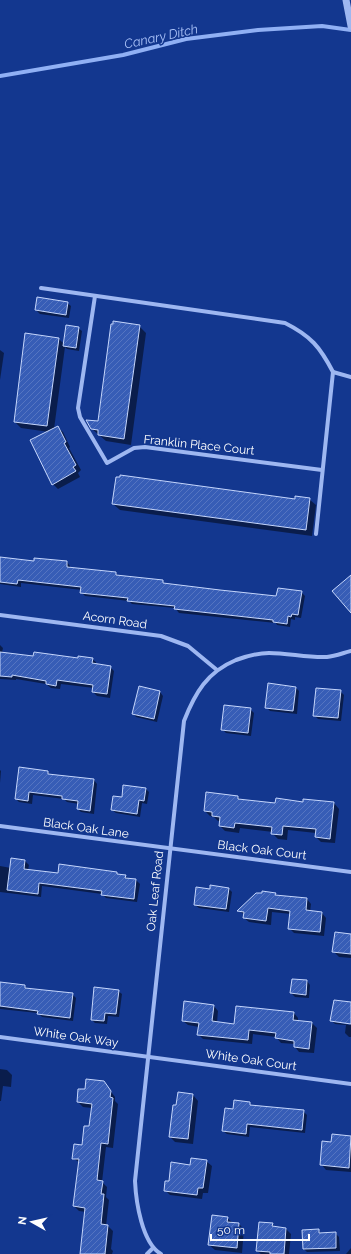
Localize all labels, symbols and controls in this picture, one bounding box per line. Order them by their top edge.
water label: Canary Ditch [123,21,199,52]
street label: Franklin Place Court [143,432,255,458]
street label: Acorn Road [82,609,148,631]
street label: Black Oak Lane [42,815,130,841]
street label: Black Oak Court [217,838,307,862]
street label: Oak Leaf Road [144,850,166,932]
street label: White Oak Way [33,1024,120,1050]
street label: White Oak Court [205,1047,297,1073]
north arrow [12,1202,52,1242]
text: N [16,1216,30,1226]
scale bar [211,1216,309,1242]
text: 50 m [217,1223,245,1237]

